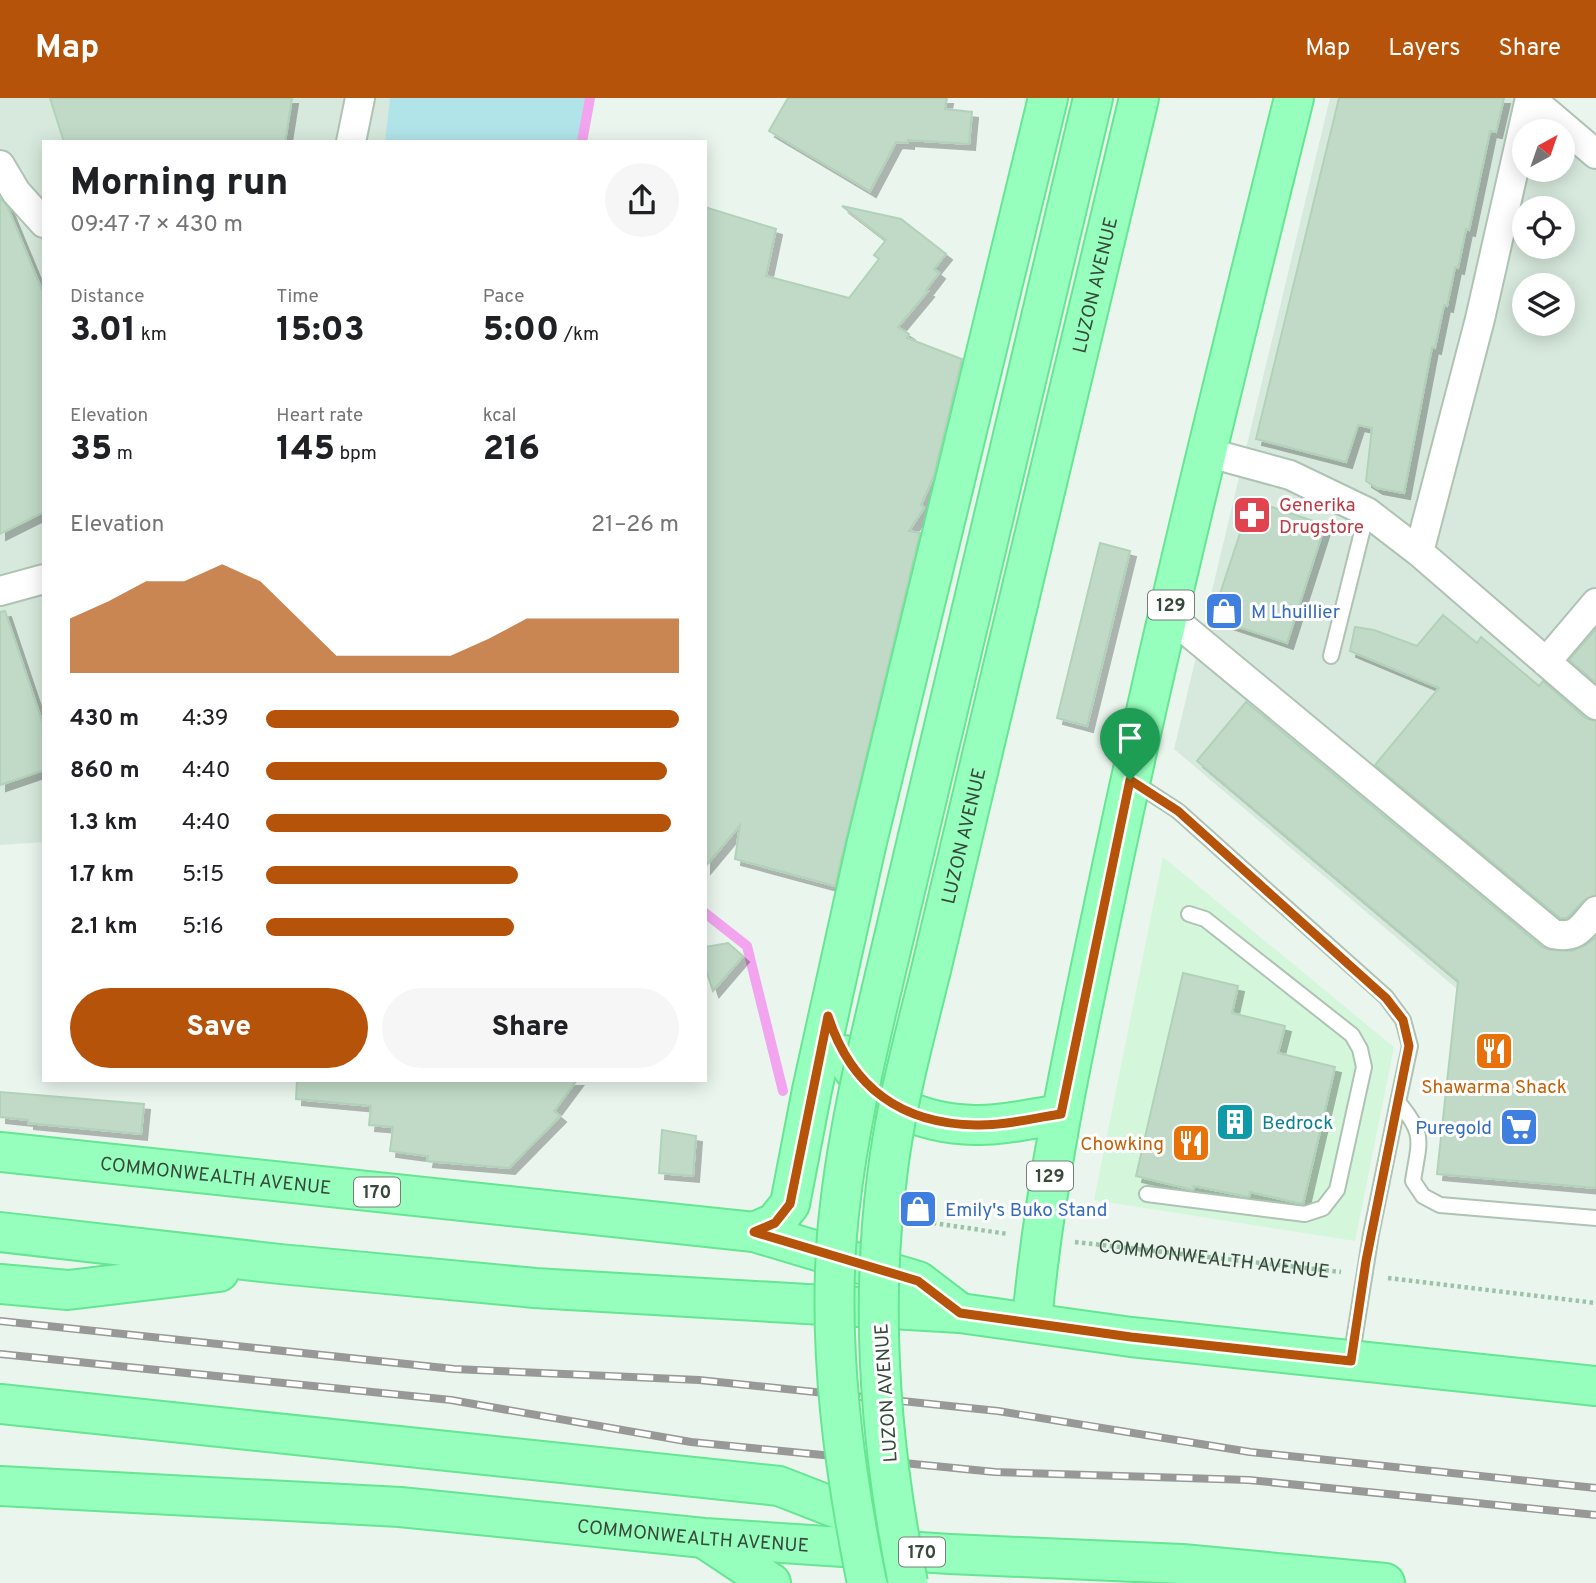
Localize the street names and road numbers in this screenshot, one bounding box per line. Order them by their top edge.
street label: LUZON AVENUE [1068,215,1124,356]
road number: 129 [1148,590,1194,620]
street label: LUZON AVENUE [937,766,992,907]
street label: COMMONWEALTH AVENUE [99,1153,332,1201]
road number: 129 [1027,1162,1073,1190]
road number: 170 [354,1177,400,1206]
street label: COMMONWEALTH AVENUE [1097,1235,1331,1285]
street label: LUZON AVENUE [870,1323,904,1463]
street label: COMMONWEALTH AVENUE [576,1515,810,1559]
road number: 170 [899,1538,945,1567]

